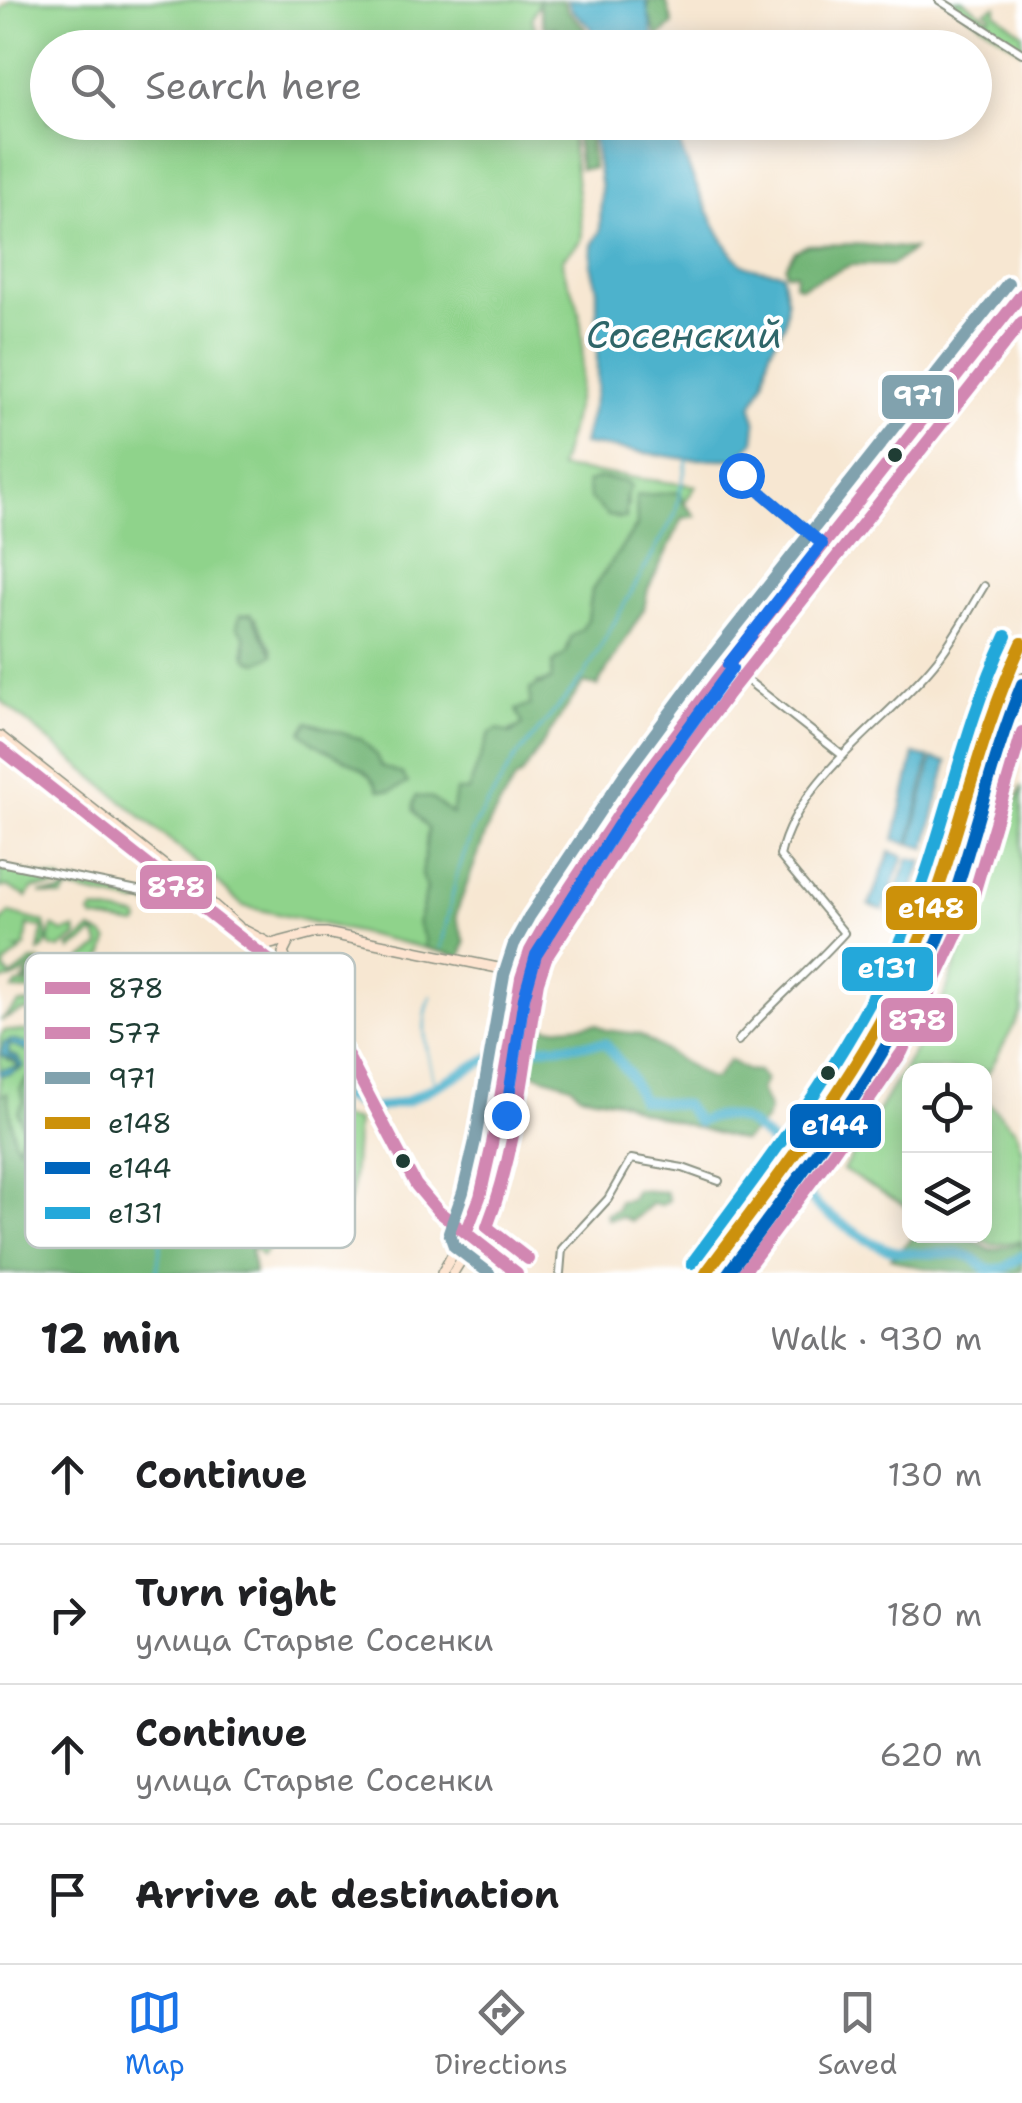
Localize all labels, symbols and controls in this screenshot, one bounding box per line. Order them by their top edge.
search box [30,30,992,140]
icon: search [65,58,120,113]
text: Search here [145,60,362,111]
water label: Сосенский [586,309,782,360]
line badge: 971 [880,373,956,421]
text: 971 [893,377,943,415]
unlabelled marker [885,445,905,465]
route start [719,453,765,499]
line badge: 878 [138,863,214,911]
text: 878 [147,868,205,906]
line badge: е148 [884,884,979,932]
text: е148 [898,889,964,927]
line badge: е131 [840,945,935,993]
text: е131 [858,949,916,987]
legend [25,953,355,1248]
text: 878 [108,969,164,1007]
line badge: 878 [879,996,955,1044]
text: 878 [888,1001,946,1039]
text: 577 [108,1014,161,1052]
text: 971 [108,1059,156,1097]
unlabelled marker [818,1063,838,1083]
map controls [902,1063,992,1243]
button: locate [902,1063,992,1153]
route end [484,1093,530,1139]
line badge: е144 [788,1102,883,1150]
text: е148 [108,1104,172,1142]
text: е144 [802,1106,869,1144]
text: е144 [108,1149,172,1187]
unlabelled marker [393,1151,413,1171]
button: layers [902,1153,992,1243]
text: е131 [108,1194,163,1232]
text: 12 min [40,1310,180,1366]
text: Walk · 930 m [770,1317,982,1360]
icon: ahead [40,1447,95,1502]
text: Continue [135,1449,307,1500]
text: 130 m [887,1453,982,1496]
text: Turn right [135,1567,337,1618]
icon: right [40,1587,95,1642]
text: 180 m [886,1593,982,1636]
text: улица Старые Сосенки [135,1618,494,1661]
text: Continue [135,1707,307,1758]
icon: ahead [40,1727,95,1782]
text: 620 m [879,1733,982,1776]
text: улица Старые Сосенки [135,1758,494,1801]
icon: arrive [40,1867,95,1922]
text: Arrive at destination [135,1869,559,1920]
tab: Map [125,1985,185,2083]
tab: Directions [434,1985,568,2083]
tab: Saved [818,1985,897,2083]

